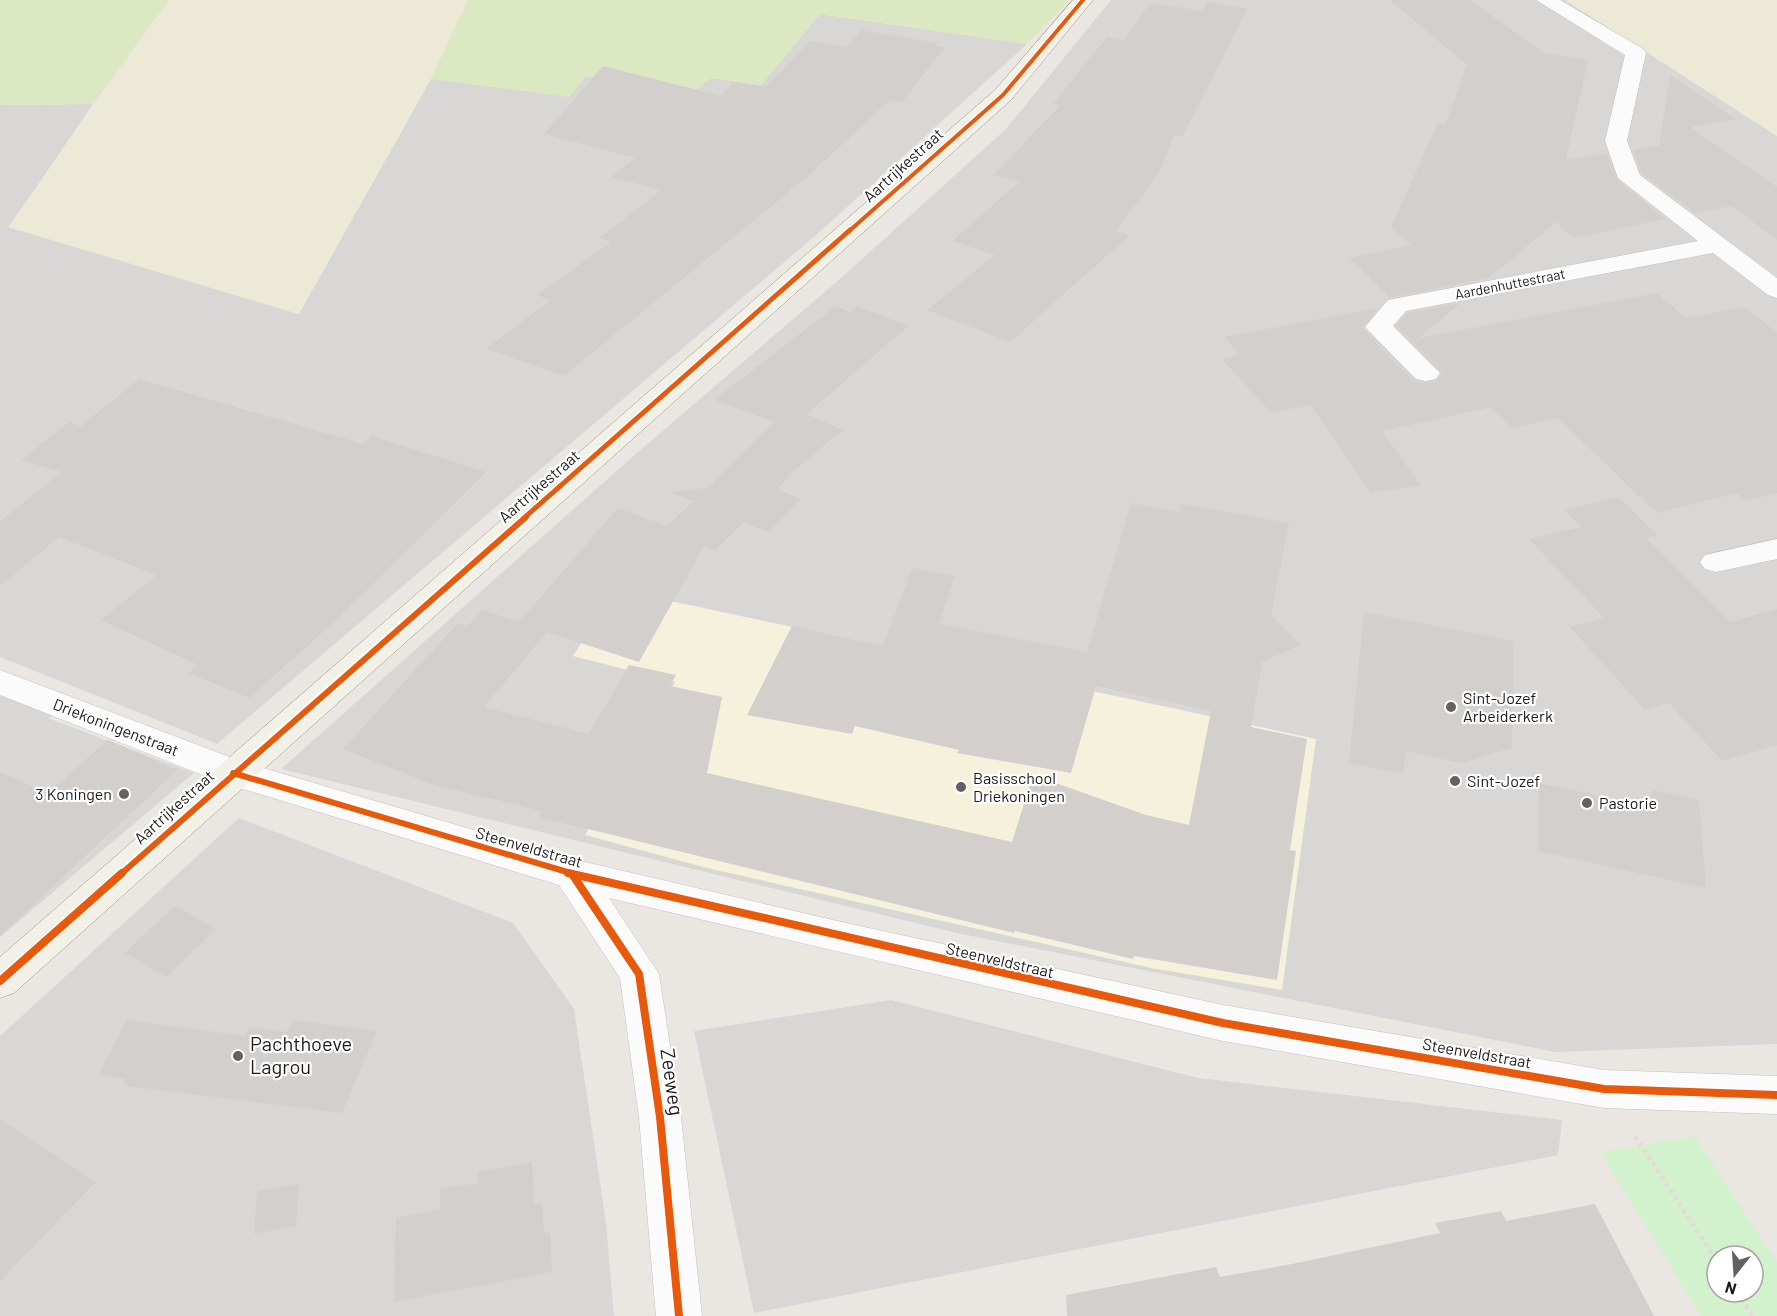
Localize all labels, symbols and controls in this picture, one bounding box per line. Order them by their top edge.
street label: Aartrijkestraat [859,124,947,206]
street label: Aardenhuttestraat [1453,264,1566,303]
street label: Aartrijkestraat [494,445,583,526]
place label: Sint-Jozef Arbeiderkerk [1463,688,1553,725]
street label: Driekoningenstraat [51,694,182,759]
marker: Sint-Jozef Arbeiderkerk [1444,700,1458,714]
street label: Aartrijkestraat [130,766,218,848]
place label: Basisschool Driekoningen [973,768,1065,805]
place label: Sint-Jozef [1467,771,1540,790]
marker: Sint-Jozef [1448,774,1462,788]
marker: Basisschool Driekoningen [954,780,968,794]
place label: 3 Koningen [35,784,112,803]
marker: 3 Koningen [117,787,131,801]
place label: Pastorie [1599,793,1657,812]
marker: Pastorie [1580,796,1594,810]
street label: Steenveldstraat [474,822,585,871]
street label: Steenveldstraat [944,938,1056,981]
place label: Pachthoeve Lagrou [250,1031,352,1078]
street label: Steenveldstraat [1421,1034,1533,1071]
street label: Zeeweg [656,1047,690,1117]
marker: Pachthoeve Lagrou [231,1049,245,1063]
north arrow [1705,1244,1765,1304]
text: N [1723,1278,1738,1299]

